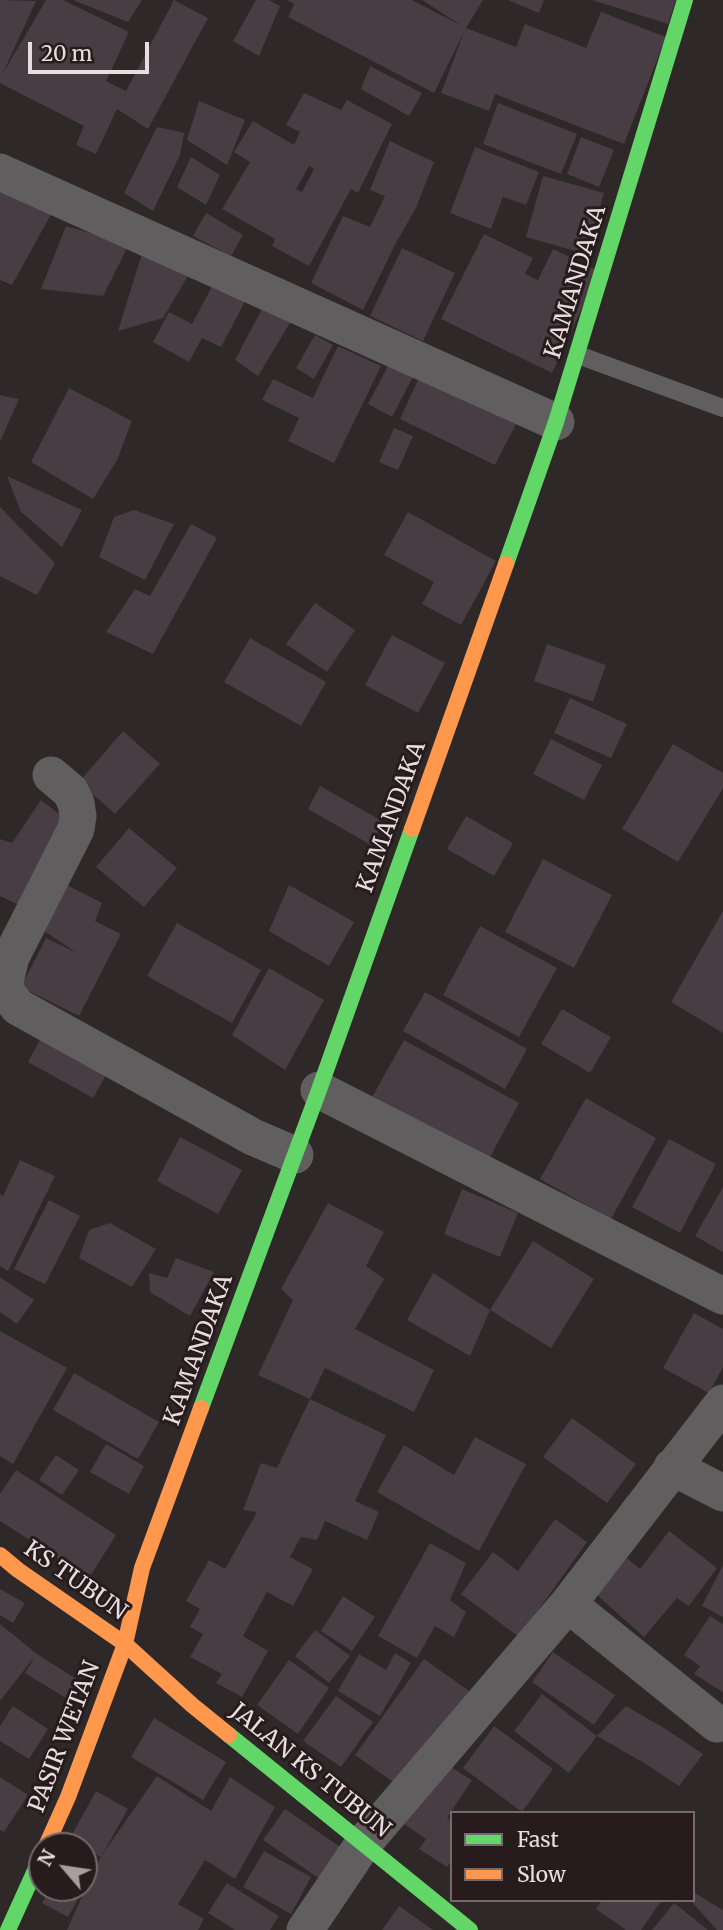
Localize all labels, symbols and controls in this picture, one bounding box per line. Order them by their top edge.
scale bar [32,28,152,72]
text: 20 m [41,40,92,67]
street label: KAMANDAKA [540,202,612,362]
street label: KAMANDAKA [352,738,432,896]
street label: KAMANDAKA [159,1271,239,1429]
street label: KS TUBUN [18,1536,132,1626]
street label: PASIR WETAN [24,1658,106,1816]
street label: JALAN KS TUBUN [225,1698,395,1844]
legend [450,1811,695,1902]
text: Fast [517,1826,559,1853]
north arrow [28,1832,98,1902]
text: N [32,1845,61,1870]
text: Slow [517,1861,566,1888]

